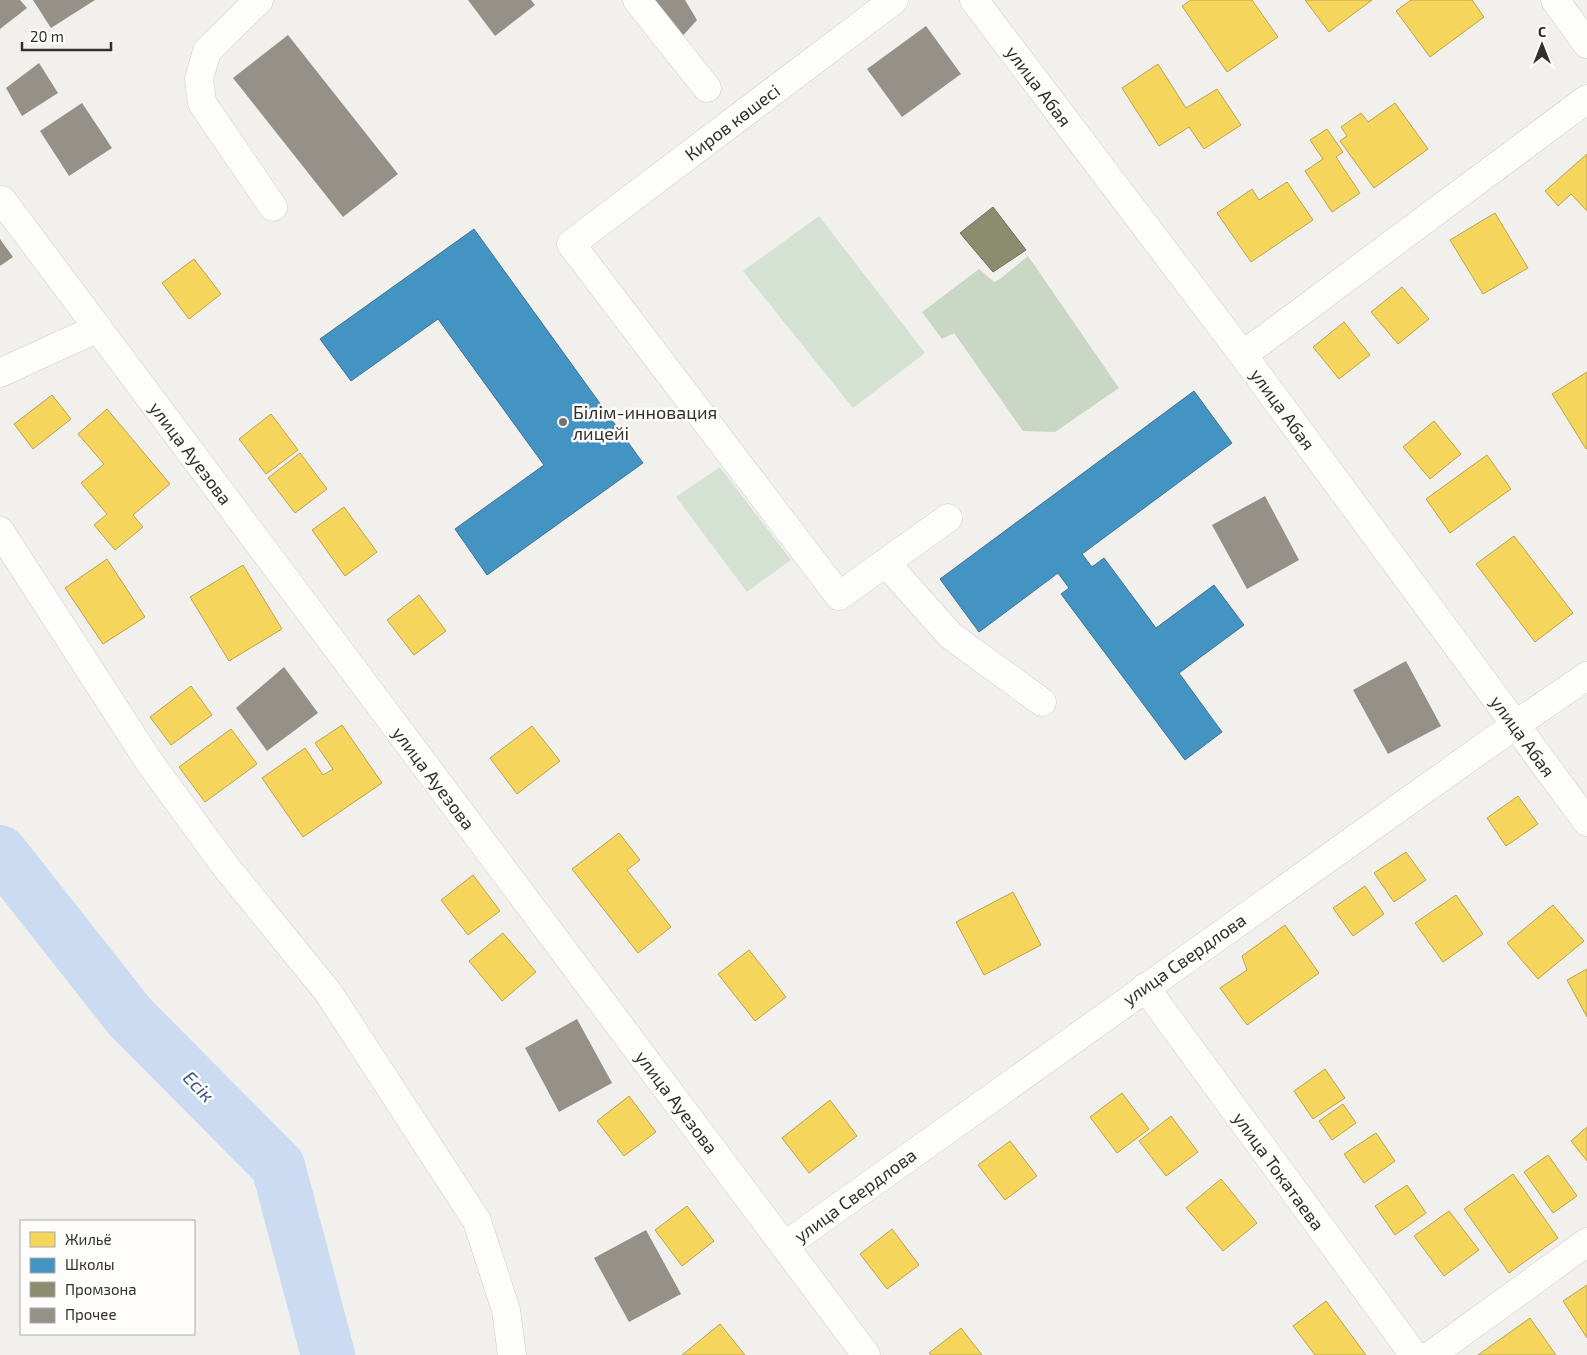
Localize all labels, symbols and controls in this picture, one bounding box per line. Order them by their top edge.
scale bar [22,20,111,52]
north arrow [1517,20,1567,70]
text: С [1538,23,1546,40]
text: 20 m [30,27,64,45]
street label: улица Абая [1001,41,1077,131]
street label: Киров көшесі [680,79,784,165]
street label: улица Абая [1246,364,1320,454]
street label: улица Ауезова [145,397,237,509]
place label: Білім-инновация лицейі [573,401,717,444]
marker: Білім-инновация лицейі [557,416,569,428]
street label: улица Абая [1486,691,1560,781]
street label: улица Ауезова [388,722,480,834]
street label: улица Свердлова [1118,908,1250,1010]
street label: улица Ауезова [631,1046,723,1158]
water label: Есік [179,1066,219,1106]
street label: улица Токатаева [1229,1107,1329,1235]
street label: улица Свердлова [790,1143,920,1247]
legend [20,1220,195,1335]
text: Жильё [65,1230,112,1248]
text: Школы [65,1255,115,1273]
text: Промзона [65,1280,137,1298]
text: Прочее [65,1305,117,1323]

